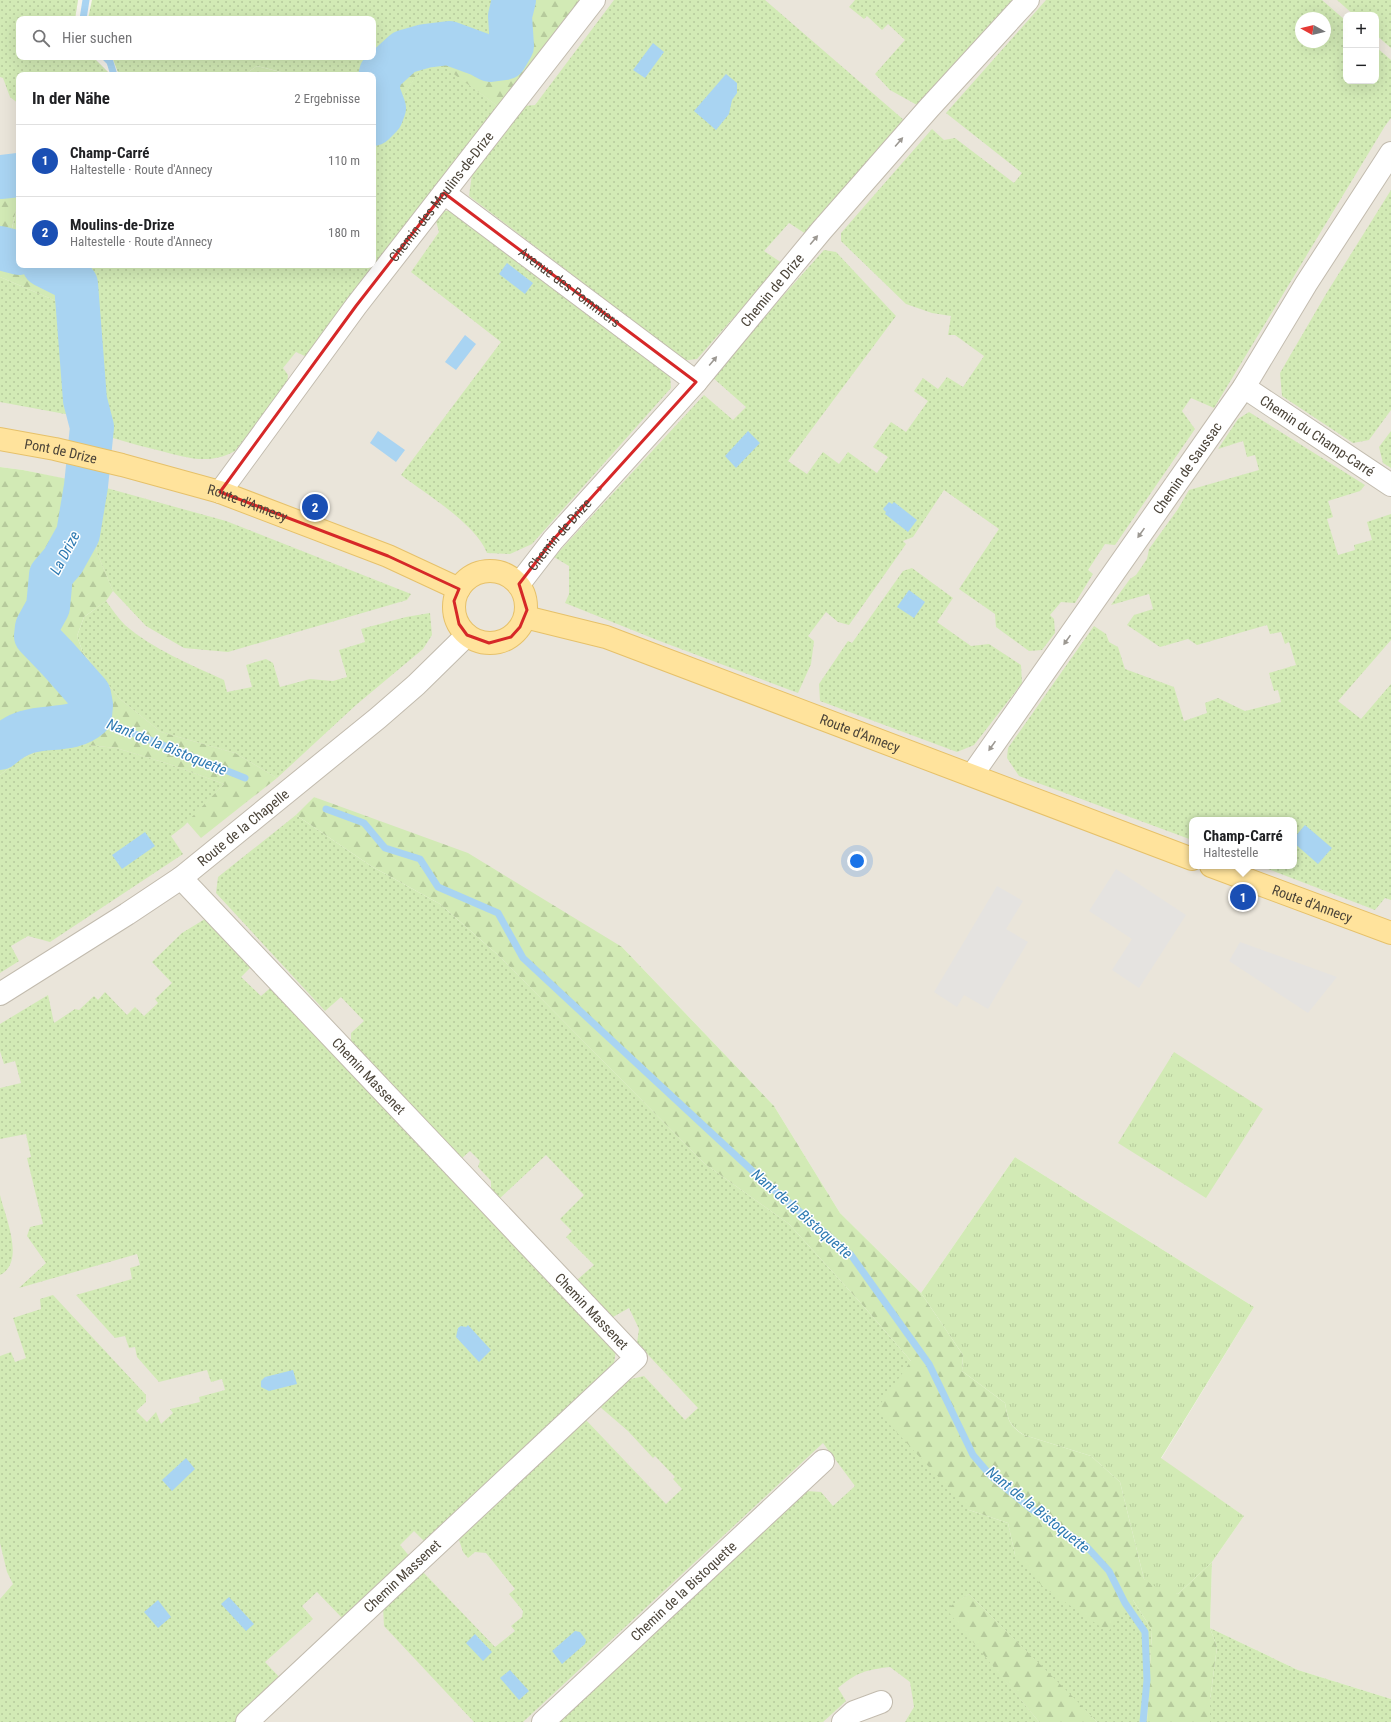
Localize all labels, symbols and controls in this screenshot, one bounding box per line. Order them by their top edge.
north arrow [1295,12,1331,48]
map controls [1343,12,1379,84]
button: + [1343,12,1379,48]
search box [16,16,376,60]
icon: search [30,27,52,49]
text: Hier suchen [62,29,132,47]
button: − [1343,48,1379,84]
text: In der Nähe [32,88,110,108]
text: 2 Ergebnisse [294,91,360,106]
street label: Chemin des Moulins-de-Drize [385,128,497,265]
one-way arrow [895,137,904,147]
text: Champ-Carré [70,144,150,162]
text: 1 [42,153,48,168]
text: 110 m [328,153,360,168]
text: Haltestelle · Route d'Annecy [70,162,212,177]
text: Moulins-de-Drize [70,216,174,234]
text: 2 [42,225,48,240]
text: 180 m [328,225,360,240]
text: Haltestelle · Route d'Annecy [70,234,212,249]
one-way arrow [809,234,818,245]
street label: Avenue des Pommiers [516,244,624,330]
street label: Chemin de Drize [737,250,807,330]
one-way arrow [708,356,717,367]
street label: Chemin du Champ-Carré [1257,392,1378,480]
street label: Chemin de Saussac [1150,419,1225,517]
street label: Pont de Drize [23,436,99,467]
street label: Route d'Annecy [206,481,290,525]
one-way arrow [594,484,603,495]
pin: 2 [302,492,328,522]
street label: Chemin de Drize [524,495,595,574]
water label: La Drize [46,528,84,578]
one-way arrow [1137,528,1145,539]
one-way arrow [1063,635,1071,645]
street label: Route d'Annecy [818,711,902,756]
water label: Nant de la Bistoquette [104,715,230,779]
one-way arrow [988,741,996,752]
street label: Route de la Chapelle [194,785,292,869]
popup [1189,817,1297,869]
text: Champ-Carré [1203,827,1283,845]
text: Haltestelle [1203,845,1258,860]
your location [847,851,867,871]
street label: Route d'Annecy [1270,881,1355,926]
pin: 1 [1230,882,1256,912]
street label: Chemin Massenet [329,1035,409,1118]
water label: Nant de la Bistoquette [748,1165,856,1263]
street label: Chemin Massenet [552,1270,632,1353]
water label: Nant de la Bistoquette [983,1463,1093,1557]
street label: Chemin Massenet [360,1536,444,1616]
street label: Chemin de la Bistoquette [627,1538,740,1644]

